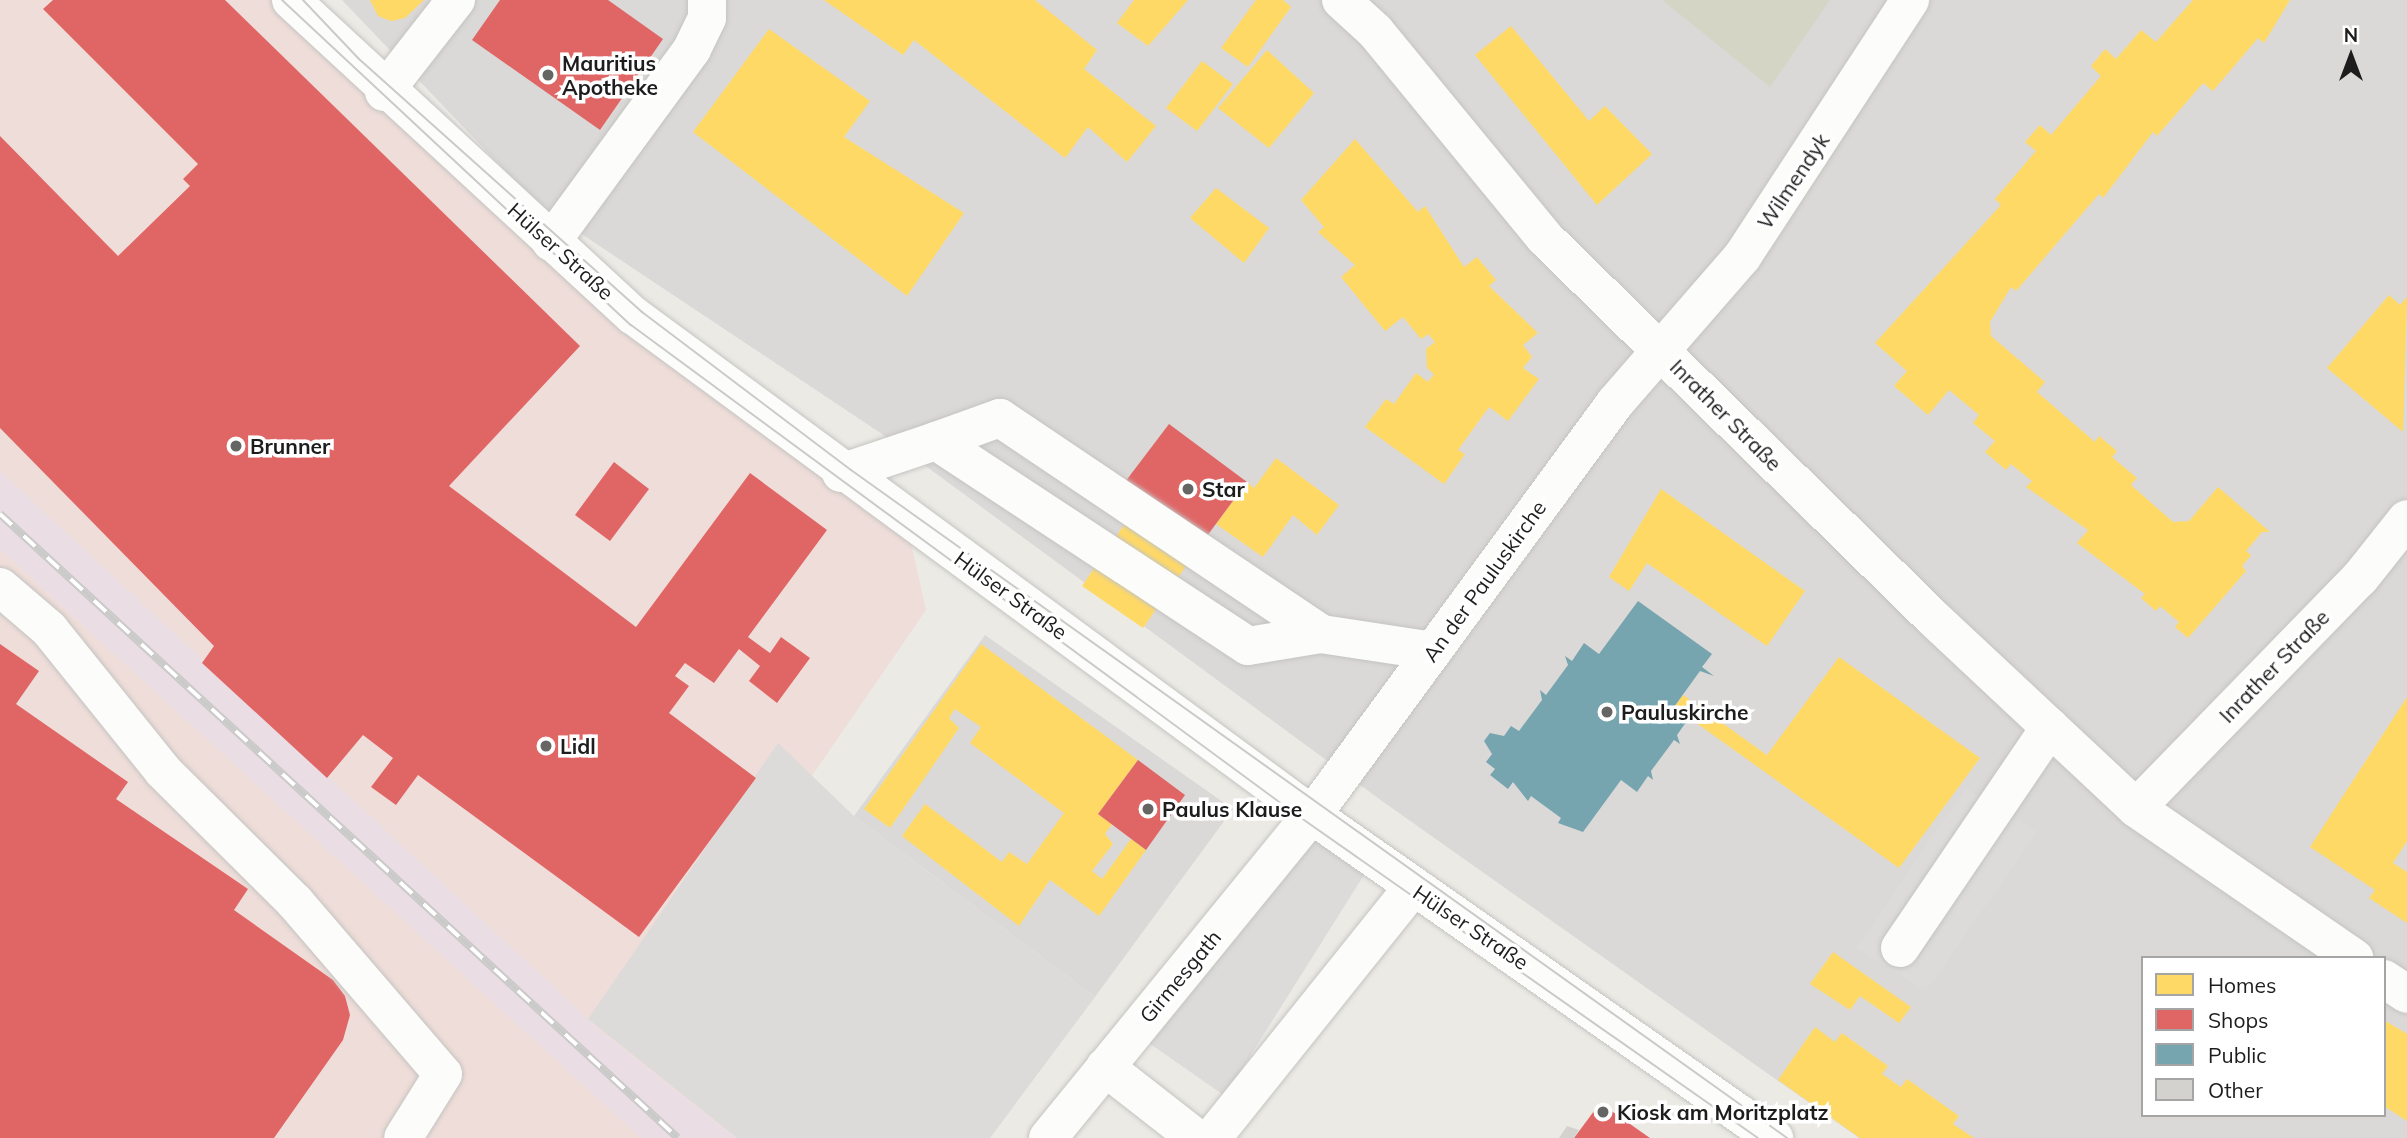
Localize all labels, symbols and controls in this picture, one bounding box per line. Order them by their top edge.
north arrow [2316,21,2386,91]
text: N [2344,23,2358,47]
place label: Mauritius Apotheke [562,50,658,100]
marker: Mauritius Apotheke [540,67,556,83]
street label: Wilmendyk [1752,128,1834,234]
street label: Hülser Straße [503,197,619,305]
street label: Inrather Straße [1665,354,1787,476]
place label: Brunner [250,433,330,459]
marker: Brunner [228,438,244,454]
place label: Star [1202,476,1245,502]
marker: Star [1180,481,1196,497]
street label: An der Pauluskirche [1417,495,1551,667]
street label: Hülser Straße [950,546,1072,644]
street label: Inrather Straße [2214,604,2334,728]
place label: Pauluskirche [1621,699,1748,725]
marker: Pauluskirche [1599,704,1615,720]
place label: Lidl [560,733,596,759]
marker: Lidl [538,738,554,754]
place label: Paulus Klause [1162,796,1302,822]
marker: Paulus Klause [1140,801,1156,817]
street label: Hülser Straße [1409,879,1533,975]
street label: Girmesgath [1134,925,1226,1027]
legend [2141,956,2386,1117]
text: Homes [2208,972,2276,998]
text: Shops [2208,1007,2268,1033]
text: Public [2208,1042,2267,1068]
text: Other [2208,1077,2263,1103]
place label: Kiosk am Moritzplatz [1617,1099,1828,1125]
marker: Kiosk am Moritzplatz [1595,1104,1611,1120]

